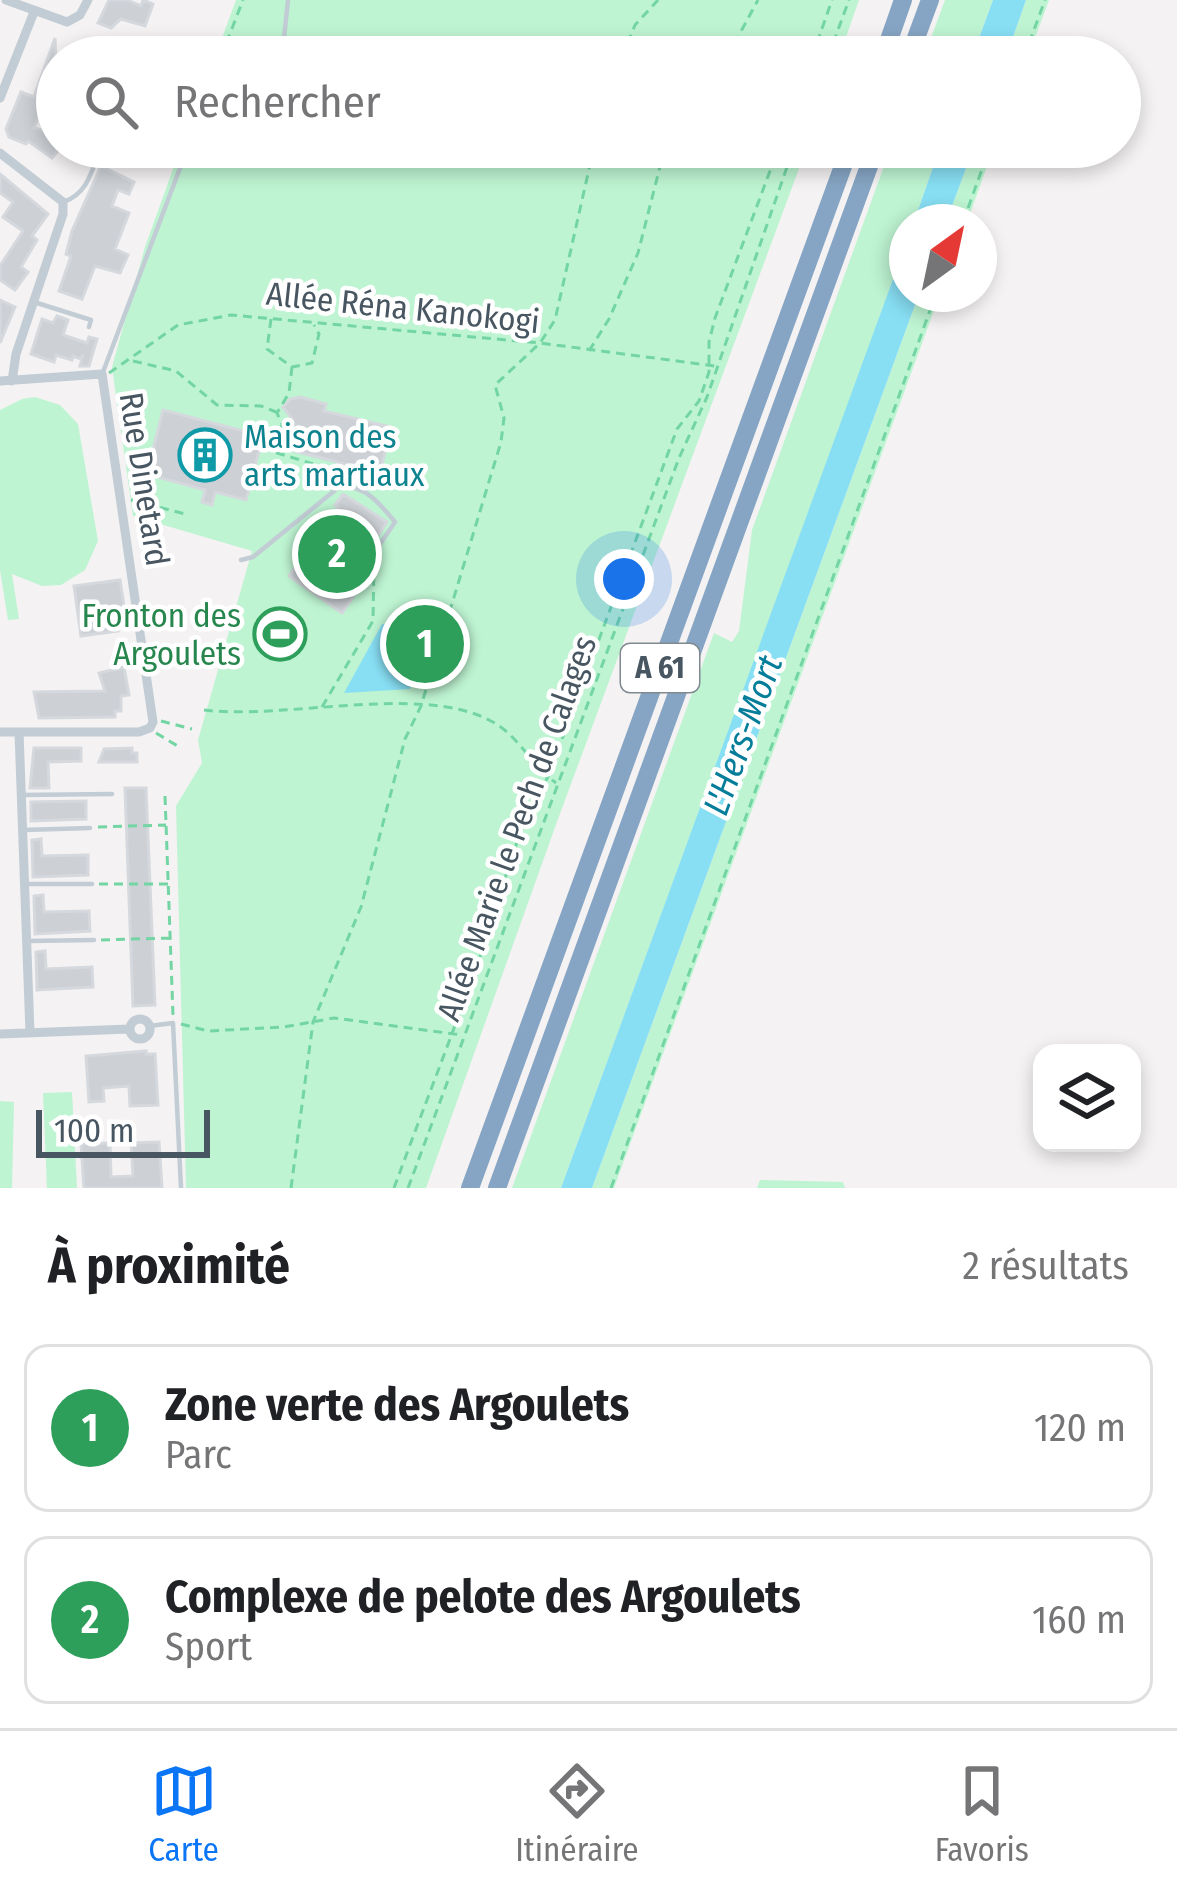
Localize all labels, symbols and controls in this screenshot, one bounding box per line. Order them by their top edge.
search box [36,36,1141,168]
icon: search [78,69,144,135]
text: Rechercher [174,75,381,129]
north arrow [889,204,997,312]
street label: Allée Réna Kanokogi [264,274,541,342]
street label: Rue Dinetard [111,389,177,569]
place label: Maison des arts martiaux [244,417,425,495]
building icon: Maison des arts martiaux [177,427,233,483]
pin: 2 [298,509,376,599]
your location [594,549,654,609]
place label: Fronton des Argoulets [81,596,241,674]
pin: 1 [386,599,464,689]
sports icon: Fronton des Argoulets [252,606,308,662]
street label: Allée Marie le Pech de Calages [429,630,605,1026]
road number: A 61 [621,644,699,692]
water label: L'Hers-Mort [694,649,792,821]
map controls [1033,1044,1141,1152]
button: layers [1033,1044,1141,1152]
scale bar [36,1104,210,1157]
text: 100 m [54,1111,134,1151]
text: À proximité [48,1235,290,1297]
text: 2 résultats [963,1243,1129,1289]
text: Zone verte des Argoulets [165,1378,629,1432]
text: 1 [82,1405,98,1451]
text: 120 m [1034,1405,1126,1451]
text: Parc [165,1432,232,1478]
text: Complexe de pelote des Argoulets [165,1570,801,1624]
text: 2 [81,1597,99,1643]
text: 160 m [1032,1597,1126,1643]
text: Sport [165,1624,252,1670]
tab: Carte [148,1758,219,1870]
tab: Itinéraire [515,1758,639,1870]
tab: Favoris [935,1758,1029,1870]

